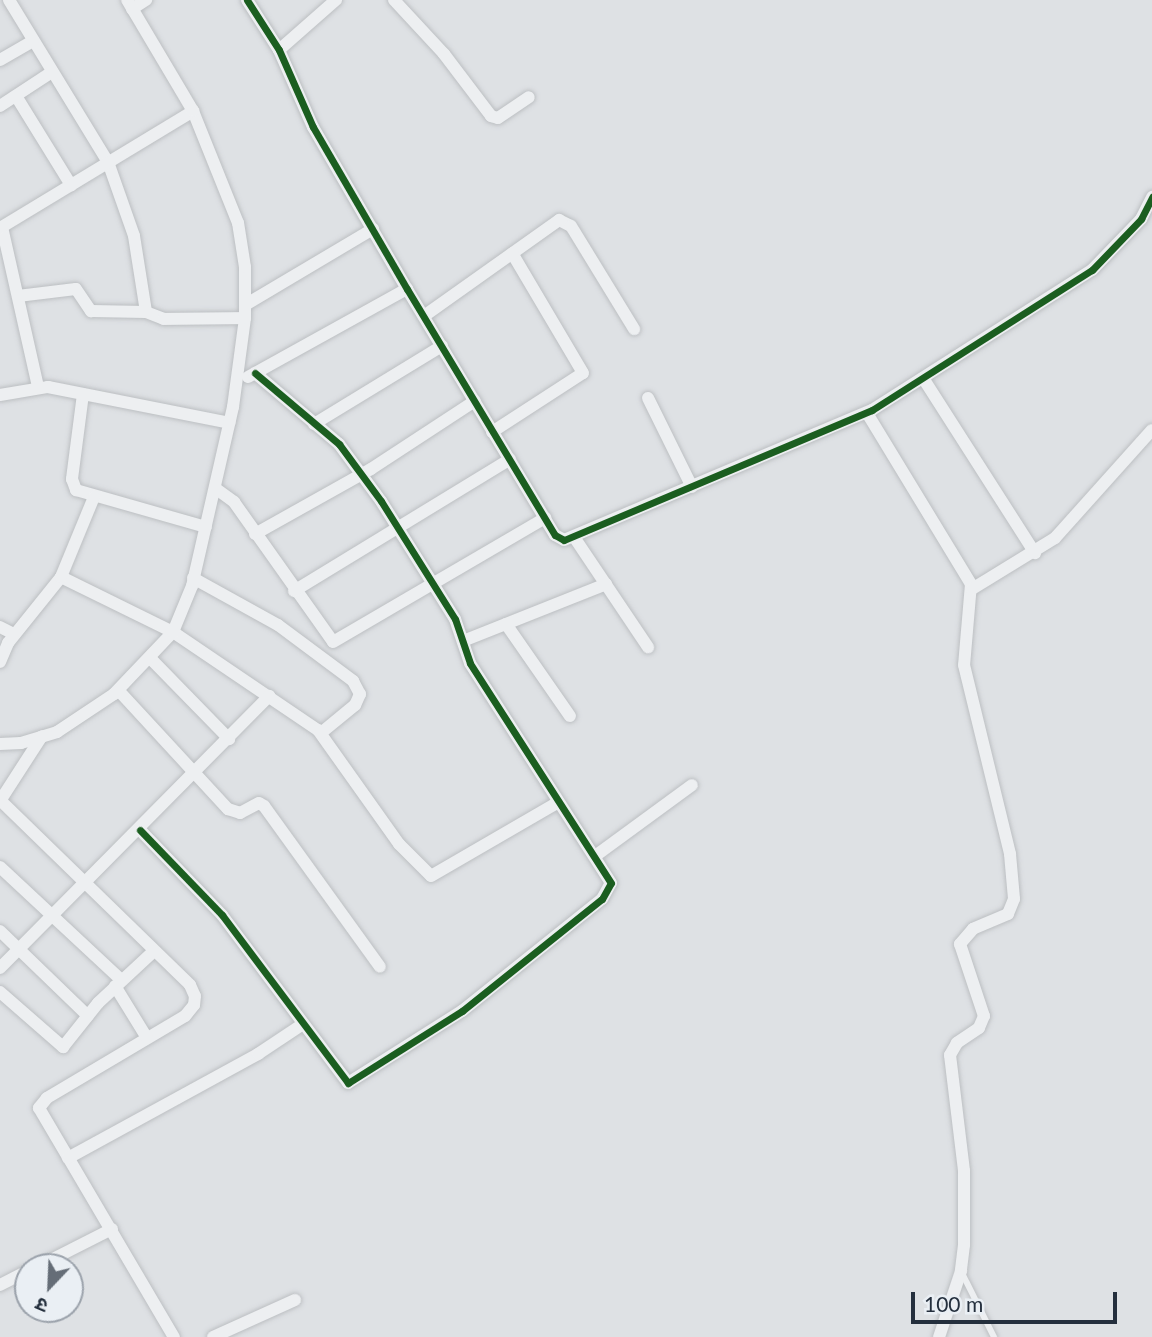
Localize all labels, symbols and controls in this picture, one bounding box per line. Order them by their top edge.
north arrow [14,1253,84,1323]
scale bar [914,1278,1120,1322]
text: 100 m [924,1291,983,1316]
text: उ [32,1293,51,1319]

